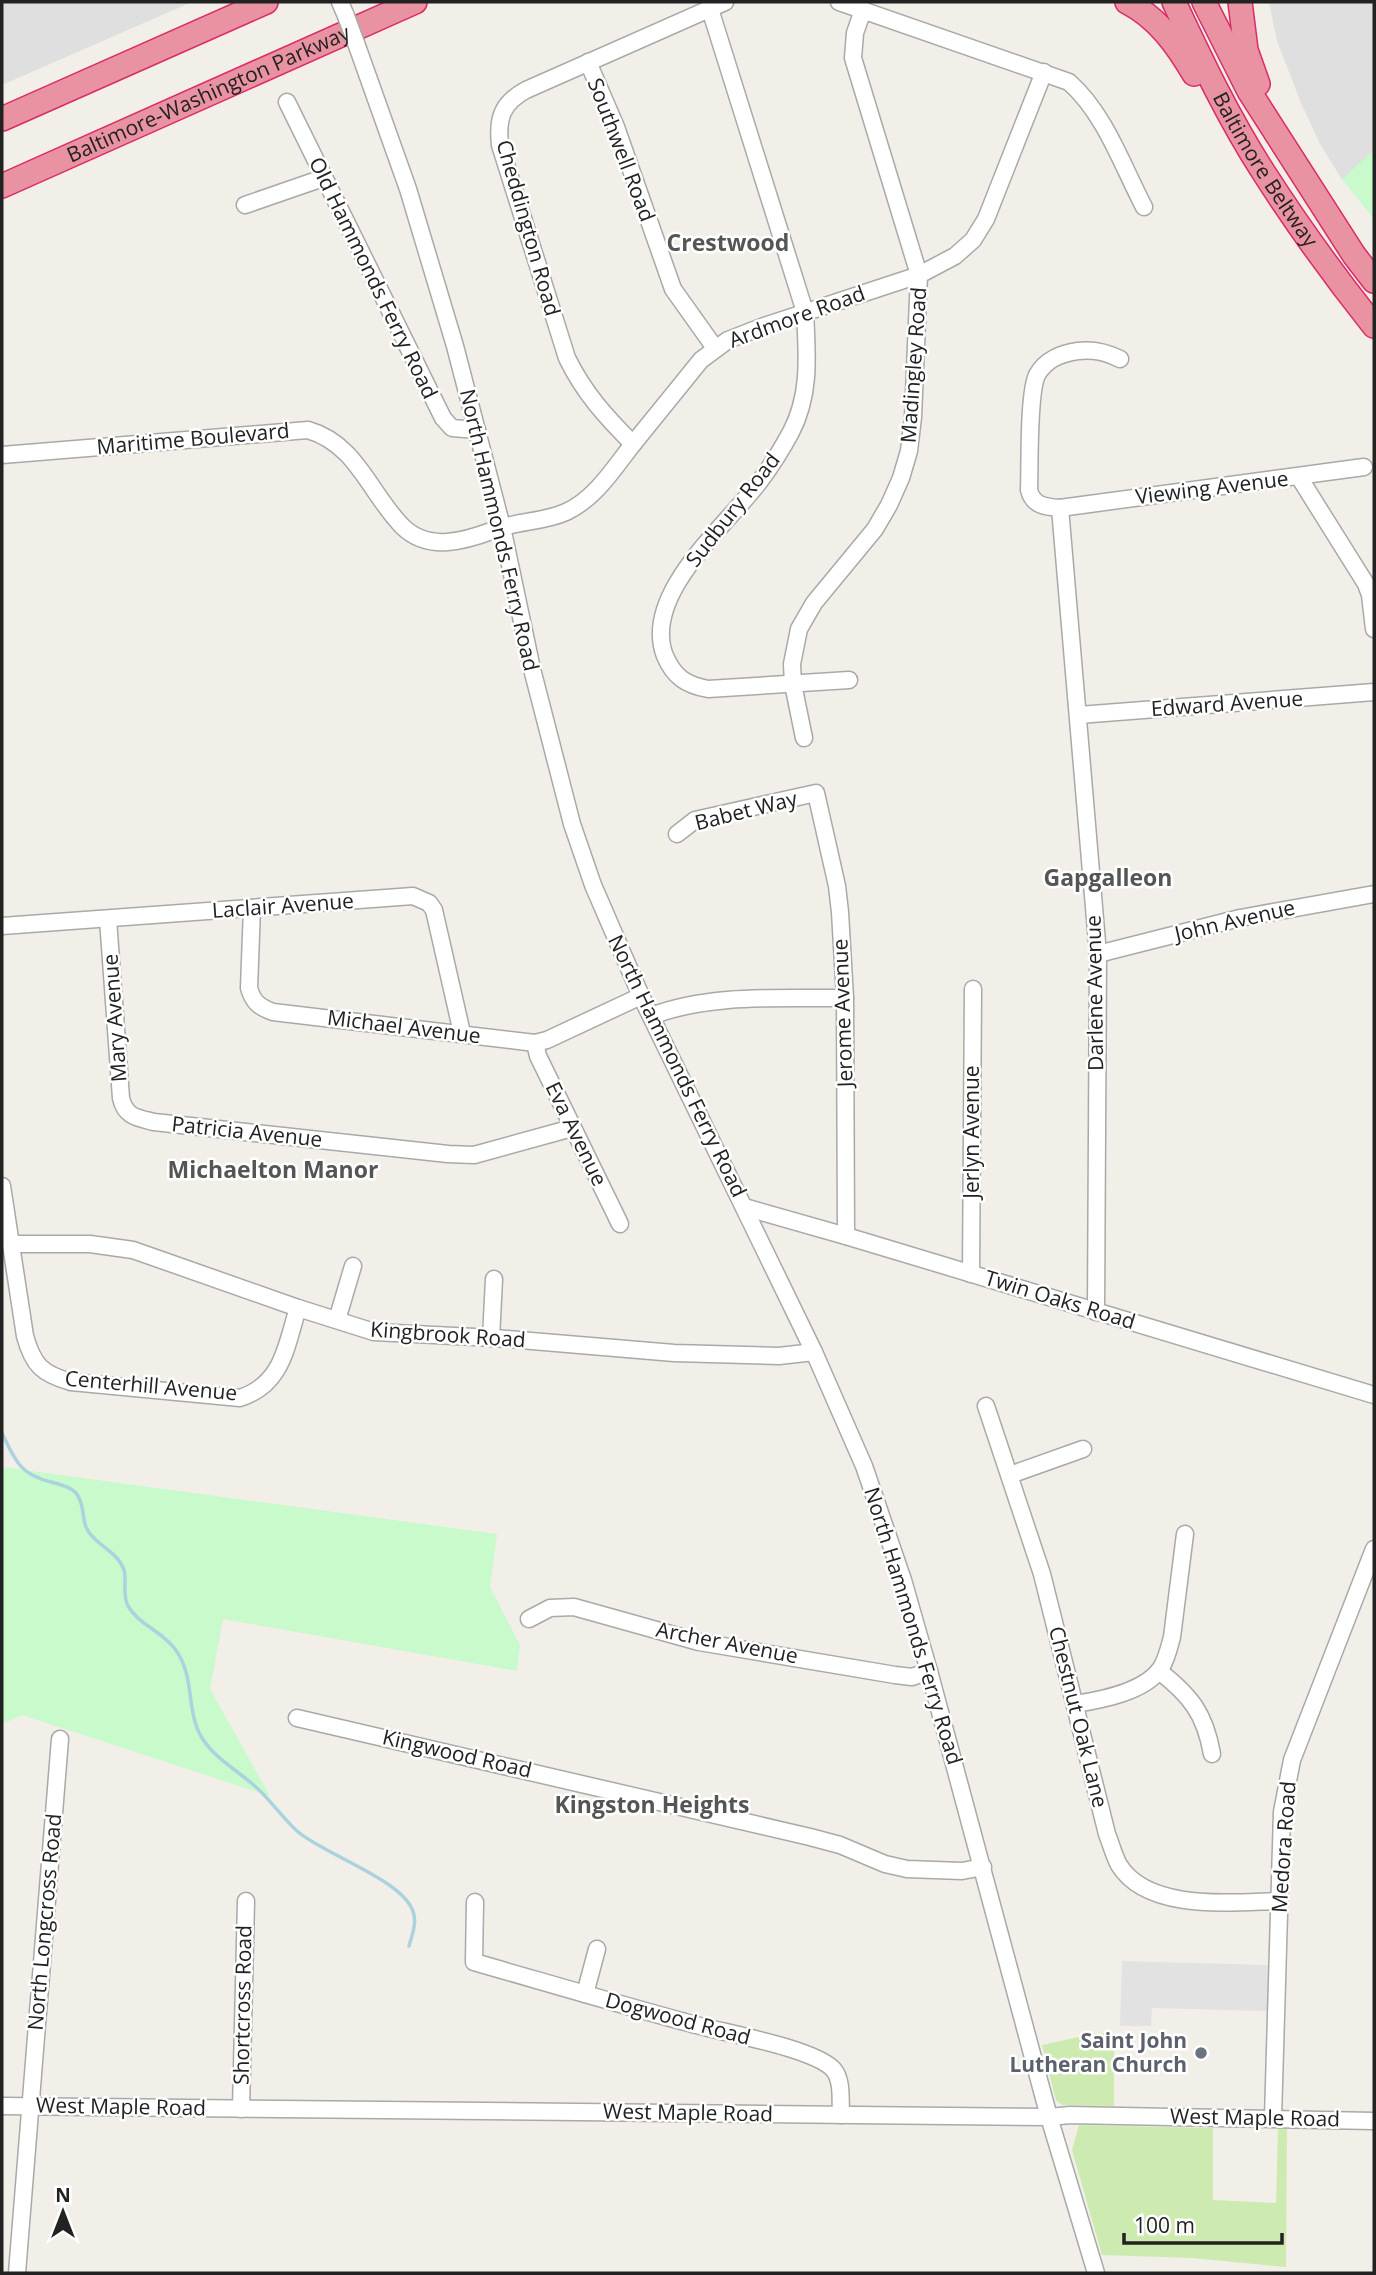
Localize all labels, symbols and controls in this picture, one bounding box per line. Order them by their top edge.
street label: Baltimore-Washington Parkway [62,18,354,168]
street label: Southwell Road [582,74,662,225]
street label: Baltimore Beltway [1207,87,1325,253]
street label: Cheddington Road [490,137,567,319]
street label: Old Hammonds Ferry Road [303,152,445,403]
district label: Crestwood [667,226,789,258]
street label: Ardmore Road [725,278,869,354]
street label: Madingley Road [894,286,932,444]
street label: North Hammonds Ferry Road [454,386,546,674]
street label: Maritime Boulevard [95,416,291,460]
street label: Sudbury Road [679,447,786,572]
street label: Viewing Avenue [1134,464,1290,510]
street label: Edward Avenue [1150,684,1304,722]
street label: Babet Way [692,784,800,836]
district label: Gapgalleon [1044,861,1172,893]
street label: Laclair Avenue [211,886,355,924]
street label: John Avenue [1170,893,1298,948]
street label: Darlene Avenue [1079,915,1109,1071]
street label: North Hammonds Ferry Road [602,930,754,1201]
street label: Jerome Avenue [825,938,859,1090]
street label: Mary Avenue [96,953,132,1083]
street label: Michael Avenue [326,1003,482,1049]
street label: Jerlyn Avenue [957,1065,985,1201]
street label: Eva Avenue [540,1077,614,1190]
street label: Patricia Avenue [170,1109,324,1153]
district label: Michaelton Manor [168,1153,378,1185]
street label: Twin Oaks Road [982,1263,1139,1335]
street label: Kingbrook Road [369,1315,527,1353]
street label: Centerhill Avenue [64,1364,239,1406]
street label: North Hammonds Ferry Road [858,1484,970,1768]
street label: Archer Avenue [654,1615,800,1669]
street label: Chestnut Oak Lane [1043,1623,1115,1810]
street label: Kingwood Road [380,1722,535,1784]
street label: Medora Road [1264,1780,1302,1914]
district label: Kingston Heights [555,1788,749,1820]
street label: North Longcross Road [21,1812,67,2032]
street label: Shortcross Road [227,1925,257,2085]
street label: Dogwood Road [603,1985,754,2051]
place label: Saint John Lutheran Church [1009,2026,1187,2078]
marker: Saint John Lutheran Church [1193,2045,1209,2061]
street label: West Maple Road [36,2091,206,2121]
street label: West Maple Road [603,2097,773,2127]
street label: West Maple Road [1170,2102,1340,2132]
north arrow [28,2177,98,2247]
text: N [55,2182,71,2208]
scale bar [1124,2202,1282,2246]
text: 100 m [1134,2211,1195,2239]

